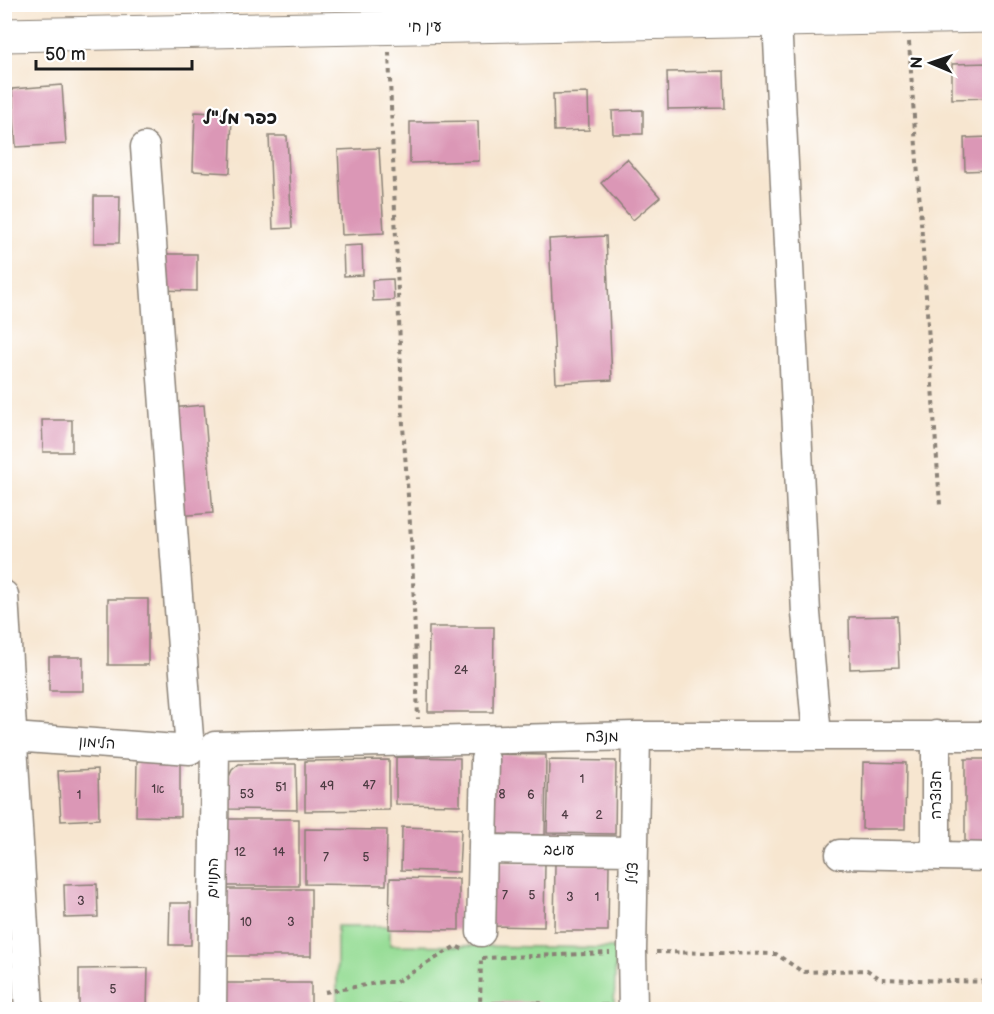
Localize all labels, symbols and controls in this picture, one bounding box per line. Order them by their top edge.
street label: עין חי [408,17,442,37]
scale bar [36,33,192,71]
north arrow [901,33,961,93]
text: 50 m [45,44,86,65]
text: N [908,56,927,69]
district label: כפר מל"ל [203,108,277,129]
house number: 24 [454,663,469,678]
street label: מנצח [585,727,619,747]
street label: הלימון [78,732,116,754]
street label: חצוצרה [927,770,946,820]
house number: 1 [580,772,584,787]
house number: 47 [362,778,376,793]
house number: 49 [320,779,334,794]
house number: 51 [275,780,287,795]
house number: 1א [152,782,164,797]
house number: 53 [240,787,254,802]
house number: 8 [499,787,506,802]
house number: 1 [77,788,81,803]
house number: 6 [527,788,535,803]
house number: 4 [561,808,569,823]
house number: 2 [595,808,603,823]
street label: עוגב [543,840,575,860]
house number: 12 [234,845,246,860]
house number: 14 [273,845,286,860]
house number: 7 [323,850,329,865]
house number: 5 [363,850,370,865]
street label: התווים [203,857,223,899]
street label: צליל [623,862,643,884]
house number: 7 [502,888,508,903]
house number: 5 [529,888,536,903]
house number: 3 [566,890,574,905]
house number: 1 [595,890,599,905]
house number: 3 [77,894,85,909]
house number: 10 [240,915,252,930]
house number: 3 [287,915,295,930]
house number: 5 [110,982,117,997]

